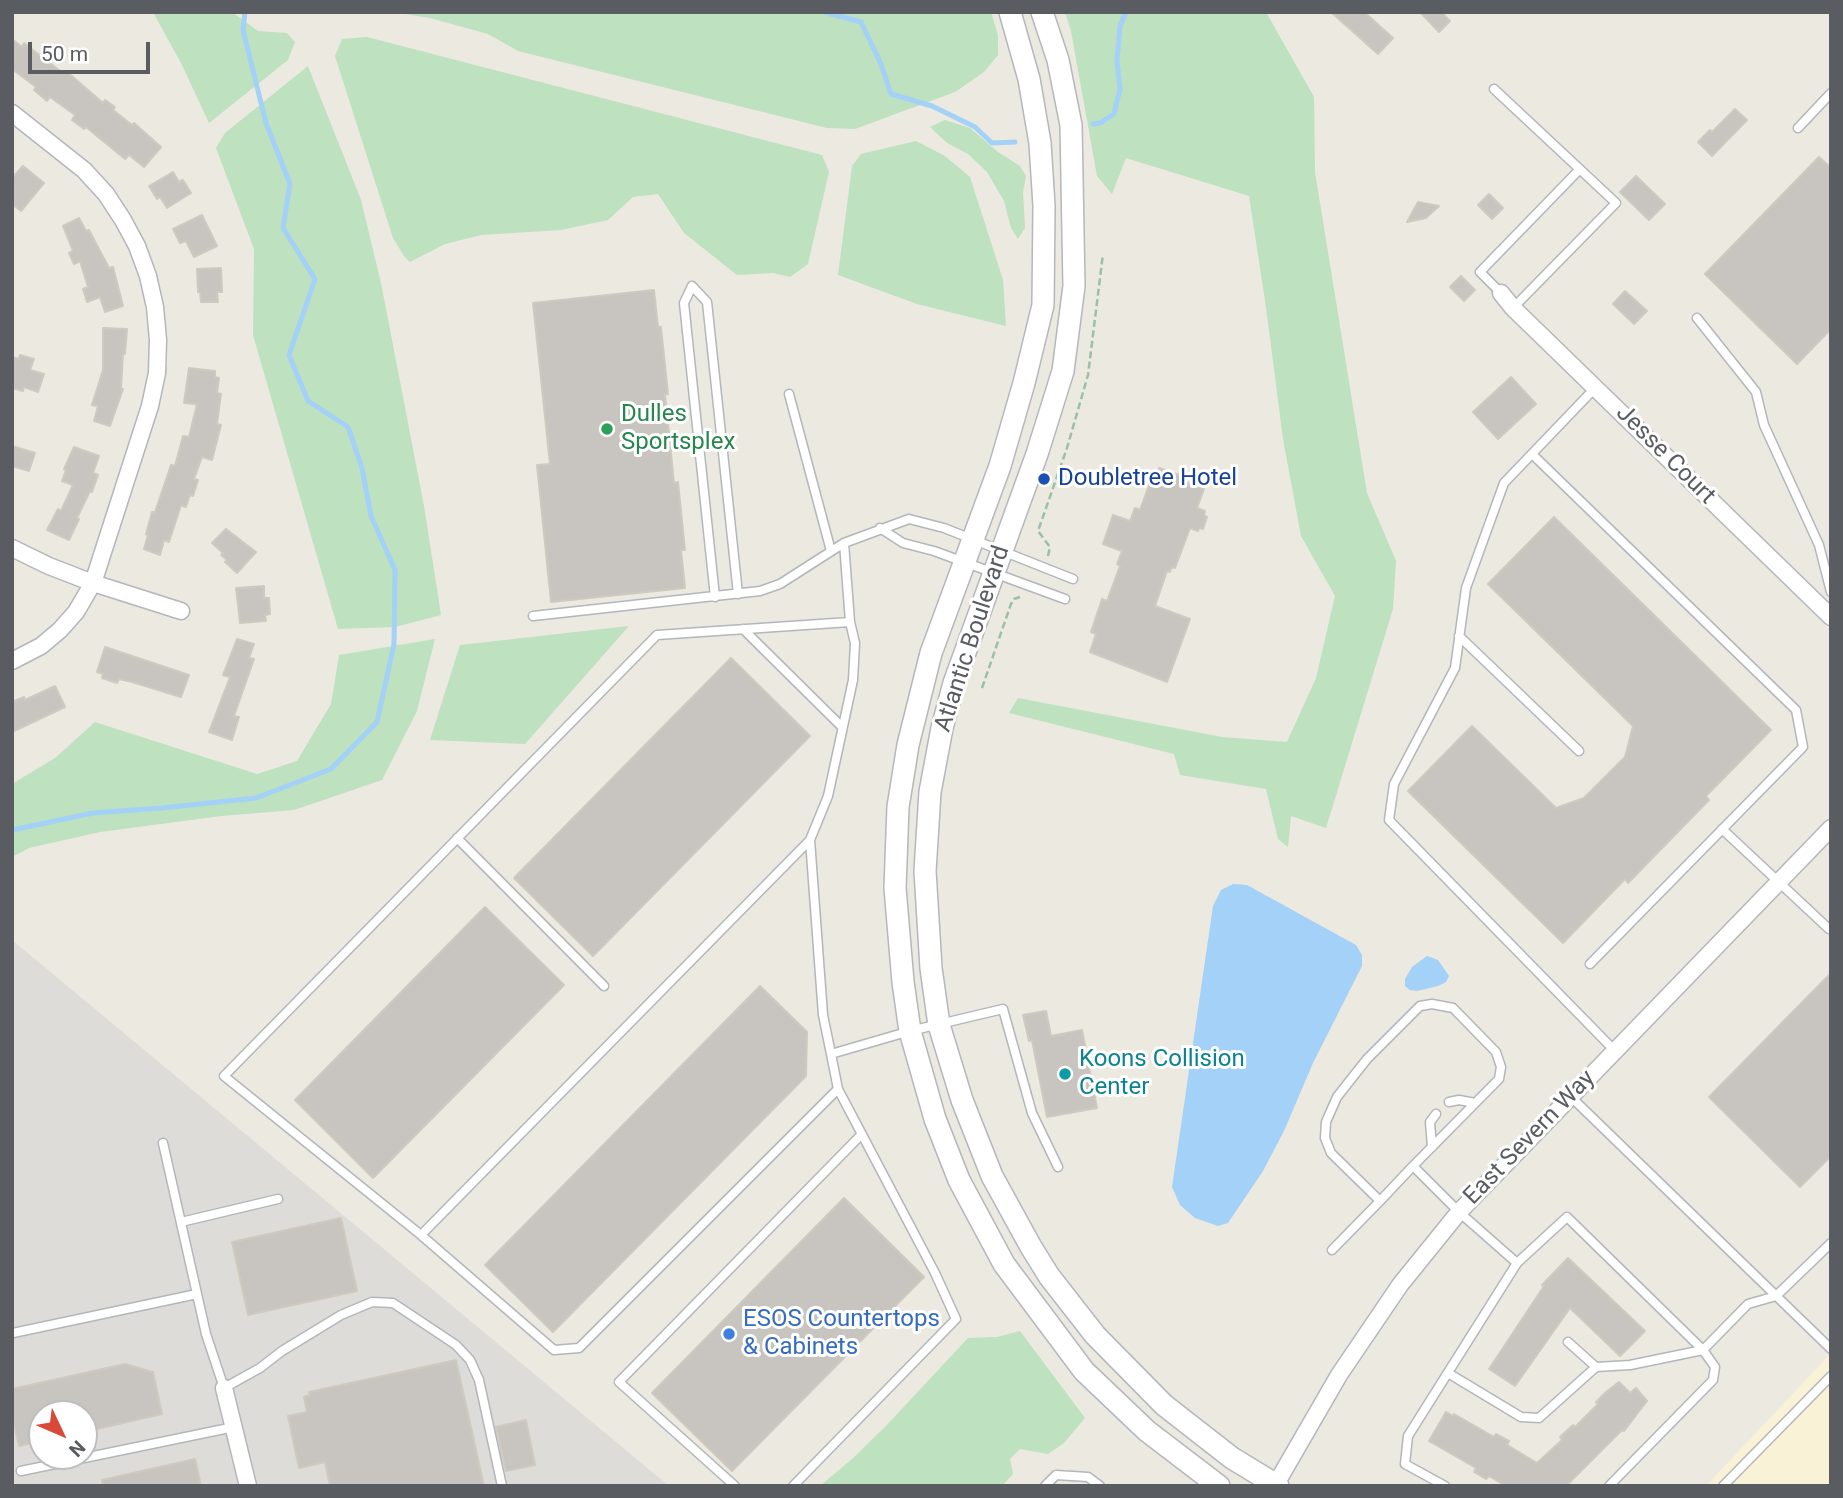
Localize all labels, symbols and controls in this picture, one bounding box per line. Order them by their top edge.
scale bar [32,28,154,72]
text: 50 m [41,42,88,66]
street label: Jesse Court [1609,399,1721,511]
place label: Dulles Sportsplex [621,401,735,457]
marker: Dulles Sportsplex [599,421,615,437]
place label: Doubletree Hotel [1058,465,1237,493]
marker: Doubletree Hotel [1036,471,1052,487]
street label: Atlantic Boulevard [929,542,1017,736]
place label: Koons Collision Center [1079,1046,1245,1102]
street label: East Severn Way [1458,1065,1602,1211]
marker: Koons Collision Center [1057,1066,1073,1082]
place label: ESOS Countertops & Cabinets [743,1306,940,1362]
marker: ESOS Countertops & Cabinets [721,1326,737,1342]
north arrow [28,1400,98,1470]
text: N [64,1436,90,1461]

